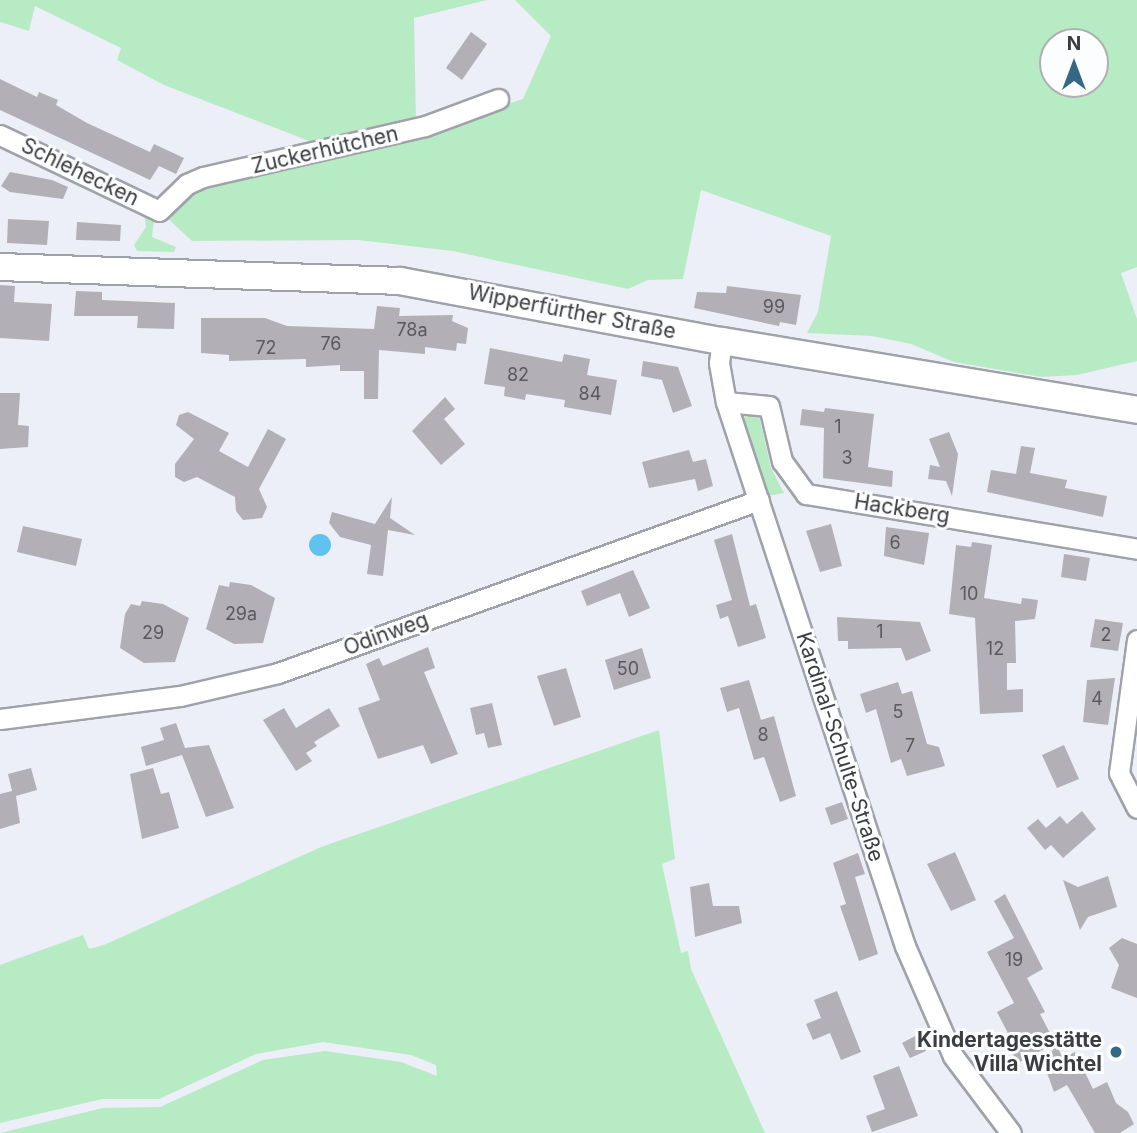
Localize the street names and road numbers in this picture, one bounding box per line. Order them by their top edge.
street label: Zuckerhütchen [249,121,401,179]
street label: Schlehecken [17,133,143,211]
street label: Wipperfürther Straße [466,280,678,344]
street label: Hackberg [852,489,952,529]
street label: Odinweg [340,607,432,661]
street label: Kardinal-Schulte-Straße [791,629,889,865]

